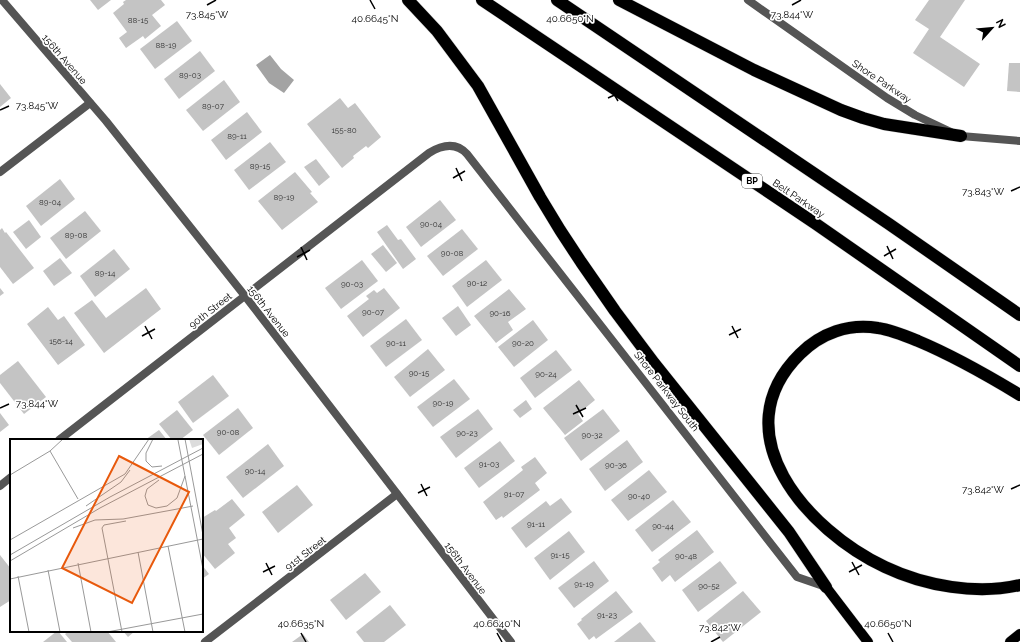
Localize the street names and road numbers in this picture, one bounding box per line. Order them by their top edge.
street label: 156th Avenue [40,32,89,87]
street label: Shore Parkway [850,58,914,106]
road number: BP [742,174,762,188]
street label: Belt Parkway [771,177,827,220]
street label: 156th Avenue [245,283,292,339]
street label: 90th Street [187,290,234,331]
street label: Shore Parkway South [632,349,701,434]
street label: 91st Street [283,534,328,573]
street label: 156th Avenue [442,540,489,597]

